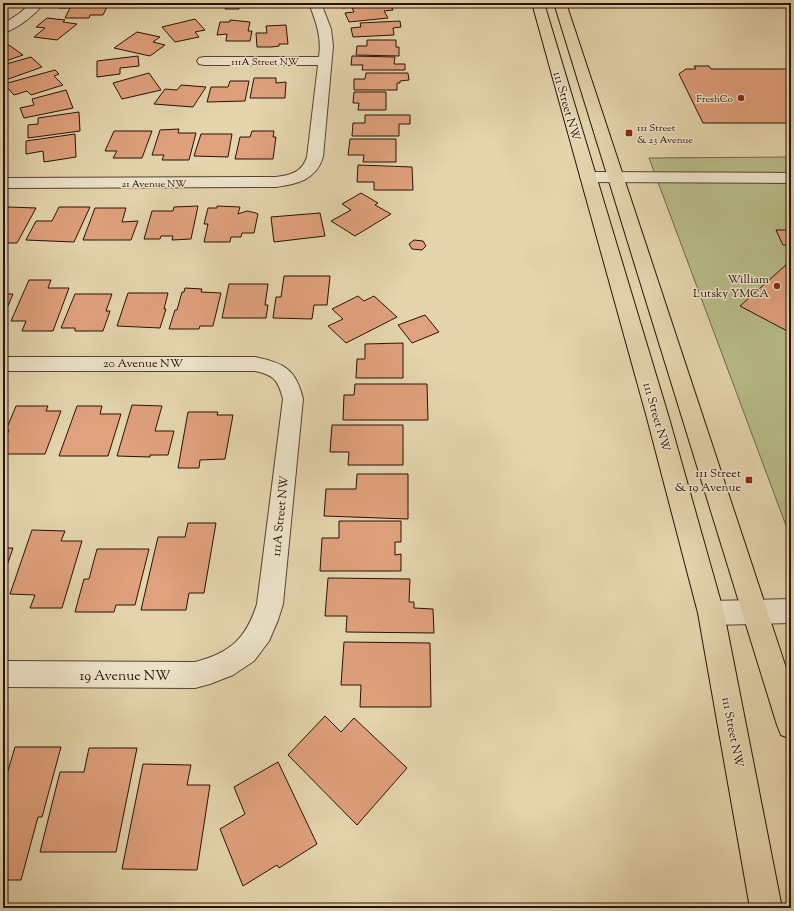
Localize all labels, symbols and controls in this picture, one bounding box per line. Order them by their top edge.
street label: 111A Street NW [231,55,299,70]
street label: 111 Street NW [548,70,585,144]
place label: FreshCo [696,92,734,107]
marker: FreshCo [736,93,746,103]
place label: 111 Street & 23 Avenue [637,121,693,148]
marker: 111 Street & 23 Avenue [624,128,634,138]
street label: 21 Avenue NW [122,177,186,192]
place label: William Lutsky YMCA [693,271,769,303]
marker: William Lutsky YMCA [772,281,782,291]
street label: 20 Avenue NW [103,355,184,373]
street label: 111 Street NW [638,381,675,455]
place label: 111 Street & 19 Avenue [675,465,741,497]
street label: 111A Street NW [268,474,294,557]
marker: 111 Street & 19 Avenue [744,475,754,485]
street label: 19 Avenue NW [80,667,171,687]
street label: 111 Street NW [716,696,748,770]

